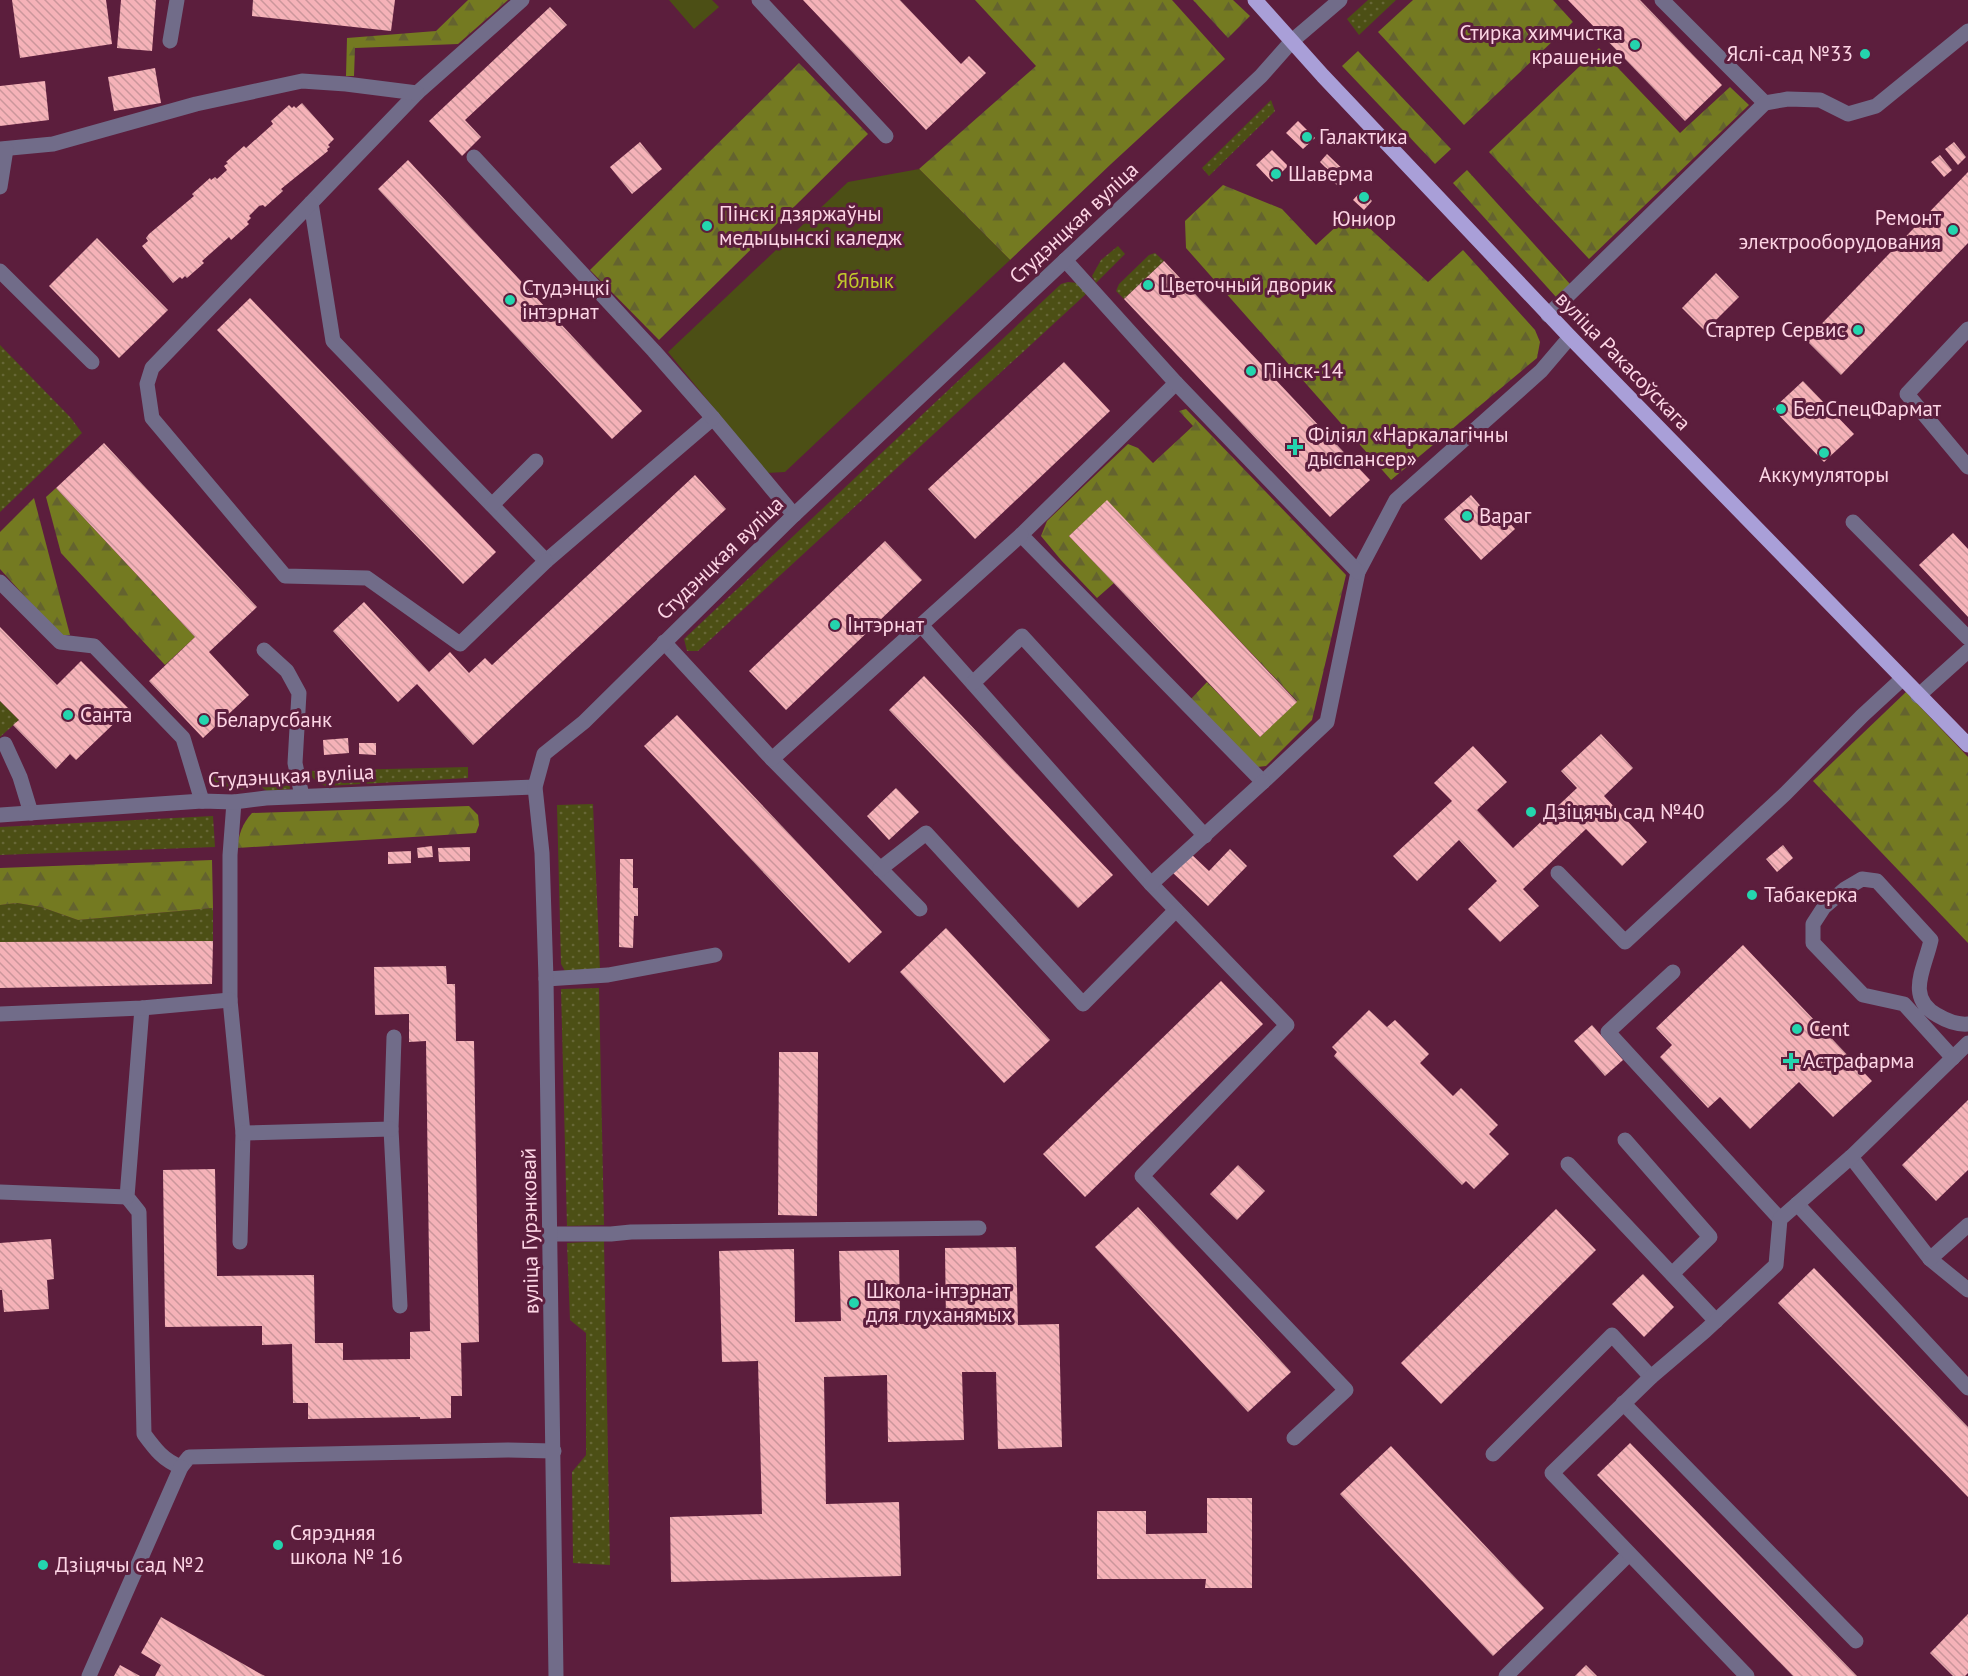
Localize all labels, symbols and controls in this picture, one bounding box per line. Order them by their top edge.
place label: Стирка химчистка крашение [1460,19,1623,70]
marker: Стирка химчистка крашение [1628,38,1642,52]
place label: Яслі-сад №33 [1727,40,1853,67]
marker: Яслі-сад №33 [1858,47,1872,61]
place label: Галактика [1319,123,1408,150]
marker: Галактика [1300,130,1314,144]
street label: Студэнцкая вуліца [1004,156,1144,289]
place label: Шаверма [1288,160,1373,187]
marker: Шаверма [1269,167,1283,181]
marker: Юниор [1357,190,1371,204]
place label: Пінскі дзяржаўны медыцынскі каледж [719,200,902,251]
place label: Ремонт электрооборудования [1738,204,1942,255]
place label: Юниор [1332,205,1396,232]
marker: Пінскі дзяржаўны медыцынскі каледж [700,219,714,233]
marker: Ремонт электрооборудования [1946,223,1960,237]
park label: Яблык [836,267,894,294]
place label: Цветочный дворик [1160,271,1333,298]
place label: Студэнцкі інтэрнат [522,274,610,325]
marker: Цветочный дворик [1141,278,1155,292]
street label: вуліца Ракасоўскага [1550,285,1697,436]
marker: Студэнцкі інтэрнат [503,293,517,307]
place label: Стартер Сервис [1705,316,1846,343]
marker: Стартер Сервис [1851,323,1865,337]
place label: Пінск-14 [1263,357,1343,384]
marker: Пінск-14 [1244,364,1258,378]
place label: БелСпецФармат [1793,395,1942,422]
marker: БелСпецФармат [1774,402,1788,416]
place label: Філіял «Наркалагічны дыспансер» [1308,421,1509,472]
marker: Філіял «Наркалагічны дыспансер» [1286,438,1304,456]
marker: Аккумуляторы [1817,446,1831,460]
place label: Аккумуляторы [1759,461,1889,488]
street label: Студэнцкая вуліца [650,490,789,625]
place label: Вараг [1479,502,1531,529]
marker: Вараг [1460,509,1474,523]
place label: Інтэрнат [847,611,925,638]
marker: Інтэрнат [828,618,842,632]
place label: Санта [80,701,133,728]
place label: Беларусбанк [216,706,332,733]
marker: Санта [61,708,75,722]
marker: Беларусбанк [197,713,211,727]
street label: Студэнцкая вуліца [207,758,375,793]
place label: Дзіцячы сад №40 [1543,798,1704,825]
marker: Дзіцячы сад №40 [1524,805,1538,819]
place label: Табакерка [1764,881,1858,908]
marker: Табакерка [1745,888,1759,902]
place label: Cent [1809,1015,1850,1042]
marker: Cent [1790,1022,1804,1036]
place label: Астрафарма [1803,1047,1914,1074]
marker: Астрафарма [1784,1054,1798,1068]
street label: вуліца Гурэнковай [515,1148,544,1314]
place label: Школа-інтэрнат для глуханямых [866,1277,1013,1328]
marker: Школа-інтэрнат для глуханямых [847,1296,861,1310]
place label: Сярэдняя школа № 16 [290,1519,403,1570]
marker: Сярэдняя школа № 16 [271,1538,285,1552]
place label: Дзіцячы сад №2 [55,1551,205,1578]
marker: Дзіцячы сад №2 [36,1558,50,1572]

